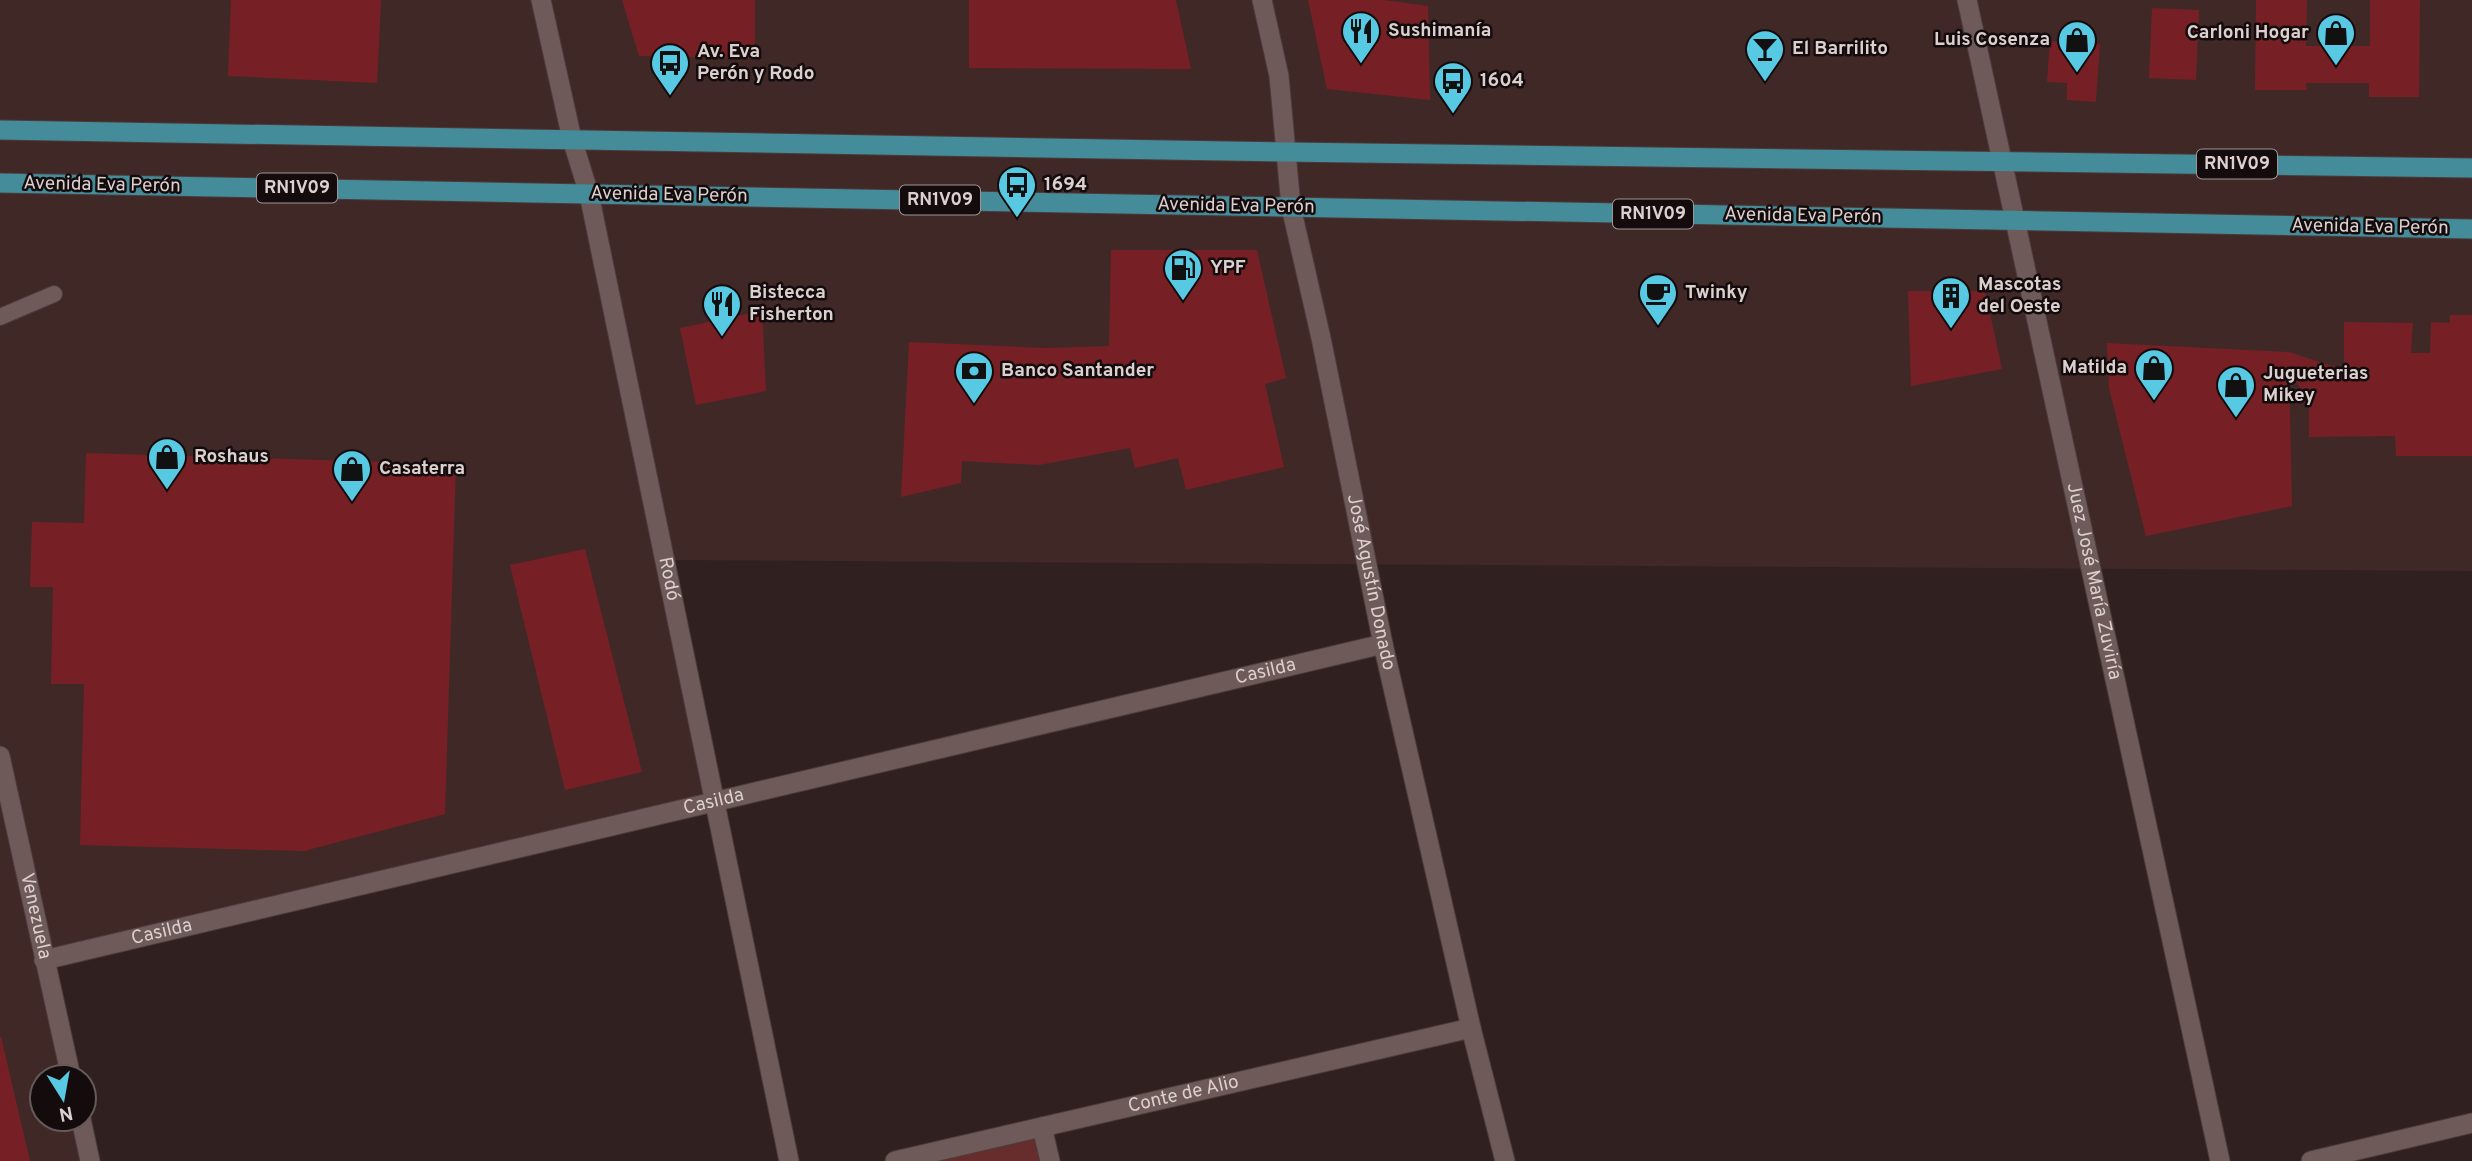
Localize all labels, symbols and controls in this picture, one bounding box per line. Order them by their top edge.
restaurant icon: Sushimanía [1340,10,1382,65]
shop icon: Carloni Hogar [2315,12,2357,67]
place label: Sushimanía [1388,19,1491,43]
shop icon: Luis Cosenza [2056,19,2098,74]
place label: Carloni Hogar [2187,21,2309,45]
bar icon: El Barrilito [1744,28,1786,83]
place label: Luis Cosenza [1934,28,2050,52]
place label: El Barrilito [1792,37,1888,61]
place label: Av. Eva Perón y Rodo [697,40,814,86]
bus stop icon: Av. Eva Perón y Rodo [649,42,691,97]
bus stop icon: 1604 [1432,60,1474,115]
place label: 1604 [1480,69,1524,93]
road number: RN1V09 [2197,149,2277,178]
bus stop icon: 1694 [996,164,1038,219]
street label: Avenida Eva Perón [23,172,181,198]
place label: 1694 [1044,173,1087,197]
road number: RN1V09 [257,174,337,202]
street label: Avenida Eva Perón [590,182,748,208]
road number: RN1V09 [900,186,980,215]
street label: Avenida Eva Perón [1157,193,1315,219]
road number: RN1V09 [1613,200,1693,229]
street label: Avenida Eva Perón [1724,203,1882,229]
street label: Avenida Eva Perón [2291,214,2449,240]
fuel station icon: YPF [1162,247,1204,302]
place label: YPF [1210,256,1246,280]
cafe icon: Twinky [1637,272,1679,327]
place label: Mascotas del Oeste [1978,273,2061,319]
building icon: Mascotas del Oeste [1930,275,1972,330]
place label: Bistecca Fisherton [749,281,834,327]
place label: Twinky [1685,281,1748,305]
restaurant icon: Bistecca Fisherton [701,283,743,338]
shop icon: Matilda [2133,347,2175,402]
bank icon: Banco Santander [953,350,995,405]
place label: Matilda [2062,356,2127,380]
place label: Banco Santander [1001,359,1154,383]
place label: Jugueterias Mikey [2263,362,2368,408]
shop icon: Jugueterias Mikey [2215,364,2257,419]
shop icon: Roshaus [146,436,188,491]
place label: Roshaus [194,445,269,469]
shop icon: Casaterra [331,448,373,503]
place label: Casaterra [379,457,465,481]
street label: Juez José María Zuviría [2061,481,2127,682]
street label: José Agustín Donado [1341,492,1401,673]
street label: Rodó [652,555,685,603]
street label: Casilda [1233,653,1298,691]
street label: Casilda [681,783,746,821]
street label: Venezuela [14,871,57,961]
street label: Casilda [129,913,195,951]
north arrow [28,1063,98,1133]
street label: Conte de Alio [1126,1070,1241,1119]
text: N [57,1100,75,1126]

